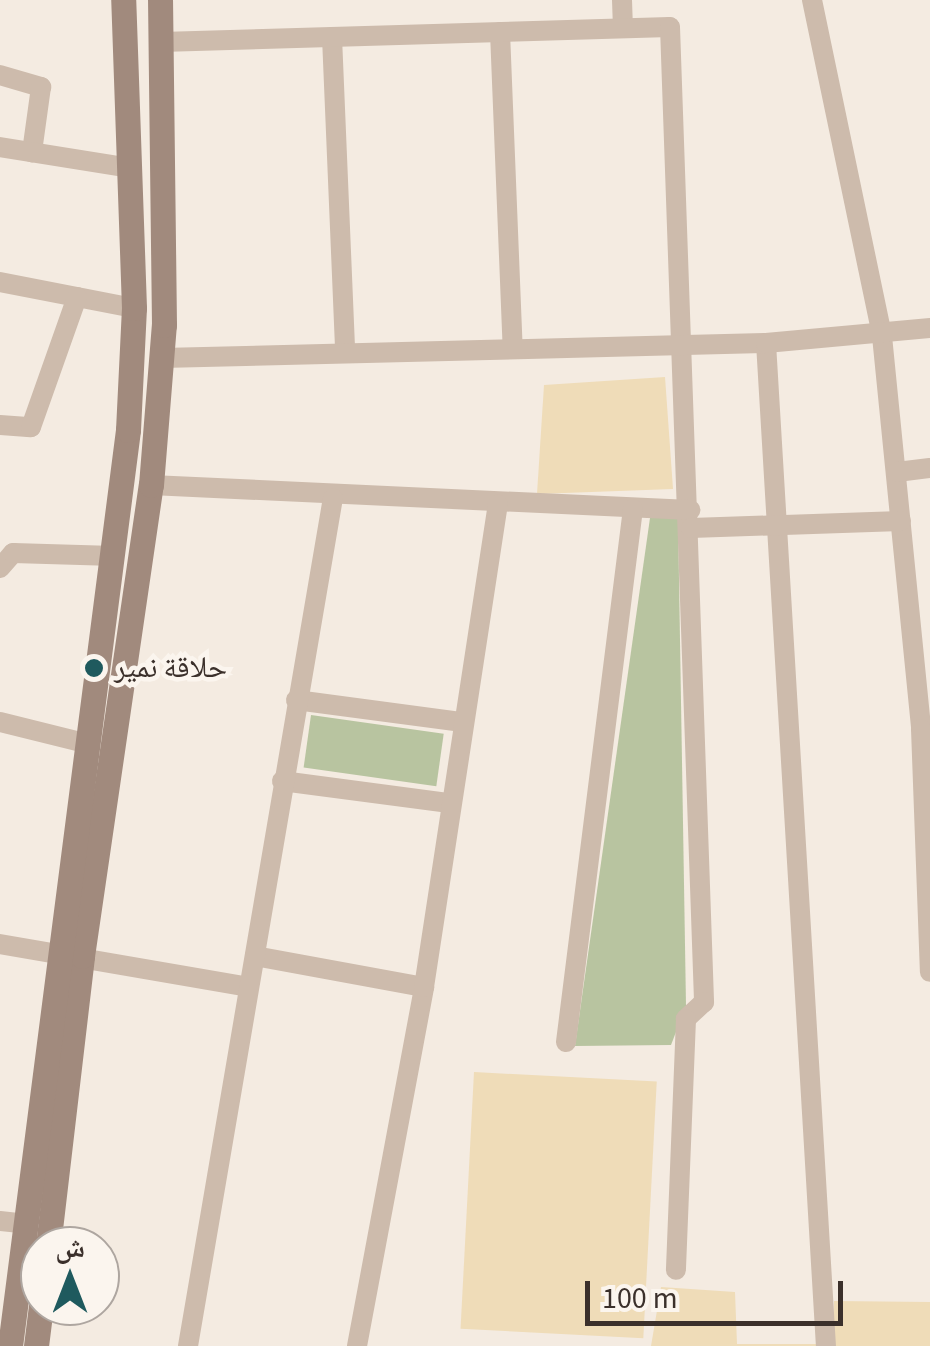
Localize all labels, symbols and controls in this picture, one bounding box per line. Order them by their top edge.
place label: حلاقة نمير [114,650,227,686]
marker: حلاقة نمير [83,657,105,679]
north arrow [20,1226,120,1326]
text: ش [55,1228,85,1268]
scale bar [590,1261,848,1323]
text: 100 m [602,1277,678,1320]

